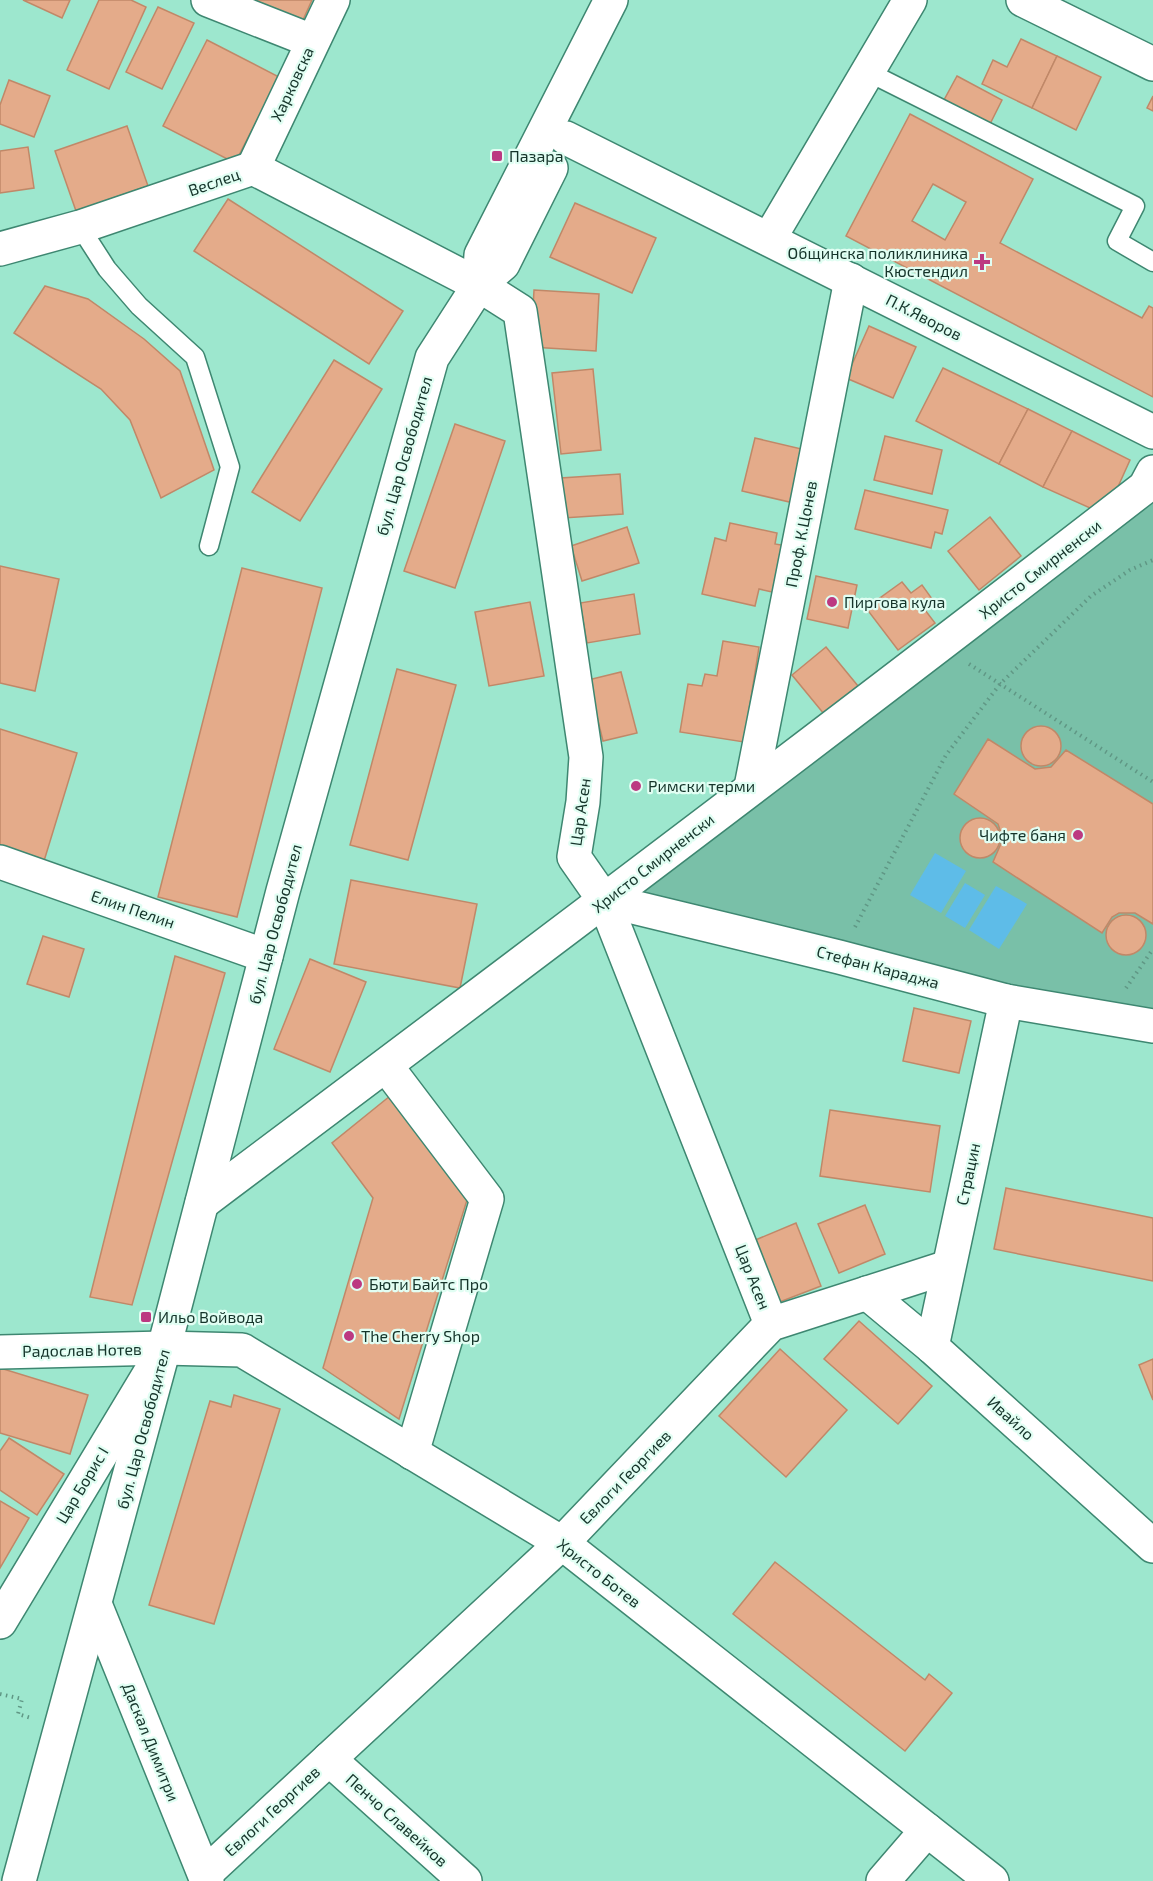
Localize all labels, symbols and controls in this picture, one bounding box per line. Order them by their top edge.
street label: Харковска [266,44,317,124]
place label: Пазара [509,146,563,165]
marker: Пазара [490,149,504,163]
street label: Веслец [185,164,242,199]
place label: Общинска поликлиника Кюстендил [788,243,968,280]
marker: Общинска поликлиника Кюстендил [973,253,991,271]
street label: П.К.Яворов [883,289,965,344]
street label: бул. Цар Освободител [372,374,436,538]
street label: Проф. К.Цонев [781,479,820,589]
street label: Христо Смирненски [975,515,1105,622]
place label: Пиргова кула [844,592,945,612]
marker: Пиргова кула [825,595,839,609]
place label: Римски терми [648,776,755,795]
street label: Цар Асен [565,777,594,847]
marker: Римски терми [629,779,643,793]
street label: Христо Смирненски [588,809,718,916]
place label: Чифте баня [979,825,1066,844]
marker: Чифте баня [1071,828,1085,842]
street label: бул. Цар Освободител [244,842,306,1006]
street label: Елин Пелин [89,885,178,932]
street label: Стефан Караджа [815,941,942,992]
street label: Страцин [952,1141,983,1207]
street label: Цар Асен [732,1242,775,1312]
place label: Бюти Байтс Про [369,1274,488,1293]
marker: Бюти Байтс Про [350,1277,364,1291]
place label: Ильо Войвода [158,1307,263,1326]
marker: Ильо Войвода [139,1310,153,1324]
place label: The Cherry Shop [361,1326,480,1345]
marker: The Cherry Shop [342,1329,356,1343]
street label: Радослав Нотев [22,1339,142,1360]
street label: бул. Цар Освободител [112,1347,174,1511]
street label: Ивайло [984,1392,1039,1444]
street label: Евлоги Георгиев [575,1426,674,1528]
street label: Цар Борис I [51,1443,112,1526]
street label: Христо Ботев [554,1534,645,1611]
street label: Даскал Димитри [119,1680,184,1804]
street label: Евлоги Георгиев [220,1762,323,1860]
street label: Пенчо Славейков [343,1769,452,1870]

